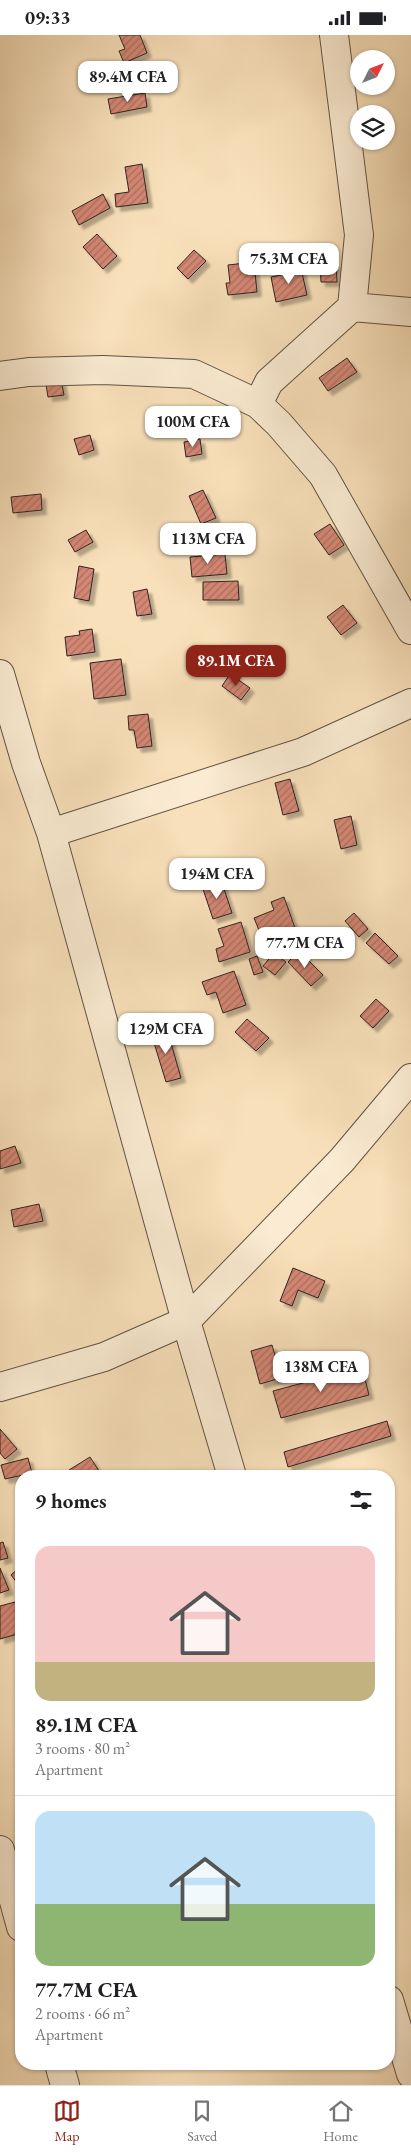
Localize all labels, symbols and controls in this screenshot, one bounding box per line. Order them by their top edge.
text: 09:33 [25,5,71,30]
north arrow [350,50,395,95]
map controls [350,50,395,150]
pin: 89.4M CFA [71,61,185,103]
text: 89.4M CFA [89,66,167,87]
button: layers [350,105,395,150]
pin: 75.3M CFA [232,243,346,285]
text: 75.3M CFA [250,248,328,269]
pin: 100M CFA [141,405,245,448]
text: 100M CFA [156,411,230,432]
pin: 113M CFA [156,523,260,565]
text: 113M CFA [171,528,245,549]
pin: 89.1M CFA [179,645,293,687]
text: 89.1M CFA [197,650,275,671]
pin: 194M CFA [165,857,269,900]
text: 194M CFA [180,863,254,884]
pin: 77.7M CFA [248,927,362,969]
text: 77.7M CFA [266,932,344,953]
pin: 129M CFA [114,1013,218,1055]
text: 129M CFA [129,1018,203,1039]
pin: 138M CFA [269,1351,373,1393]
text: 138M CFA [284,1356,358,1377]
icon: filters [347,1486,375,1514]
text: 9 homes [35,1487,107,1514]
icon: home [160,1578,250,1668]
text: 89.1M CFA [35,1711,138,1738]
text: 3 rooms · 80 m² [35,1738,130,1759]
text: Apartment [35,1759,103,1780]
icon: home [160,1844,250,1934]
text: 77.7M CFA [35,1976,138,2003]
text: 2 rooms · 66 m² [35,2003,130,2024]
text: Apartment [35,2024,103,2045]
tab: Map [53,2097,81,2145]
tab: Saved [187,2097,217,2145]
tab: Home [323,2097,358,2145]

